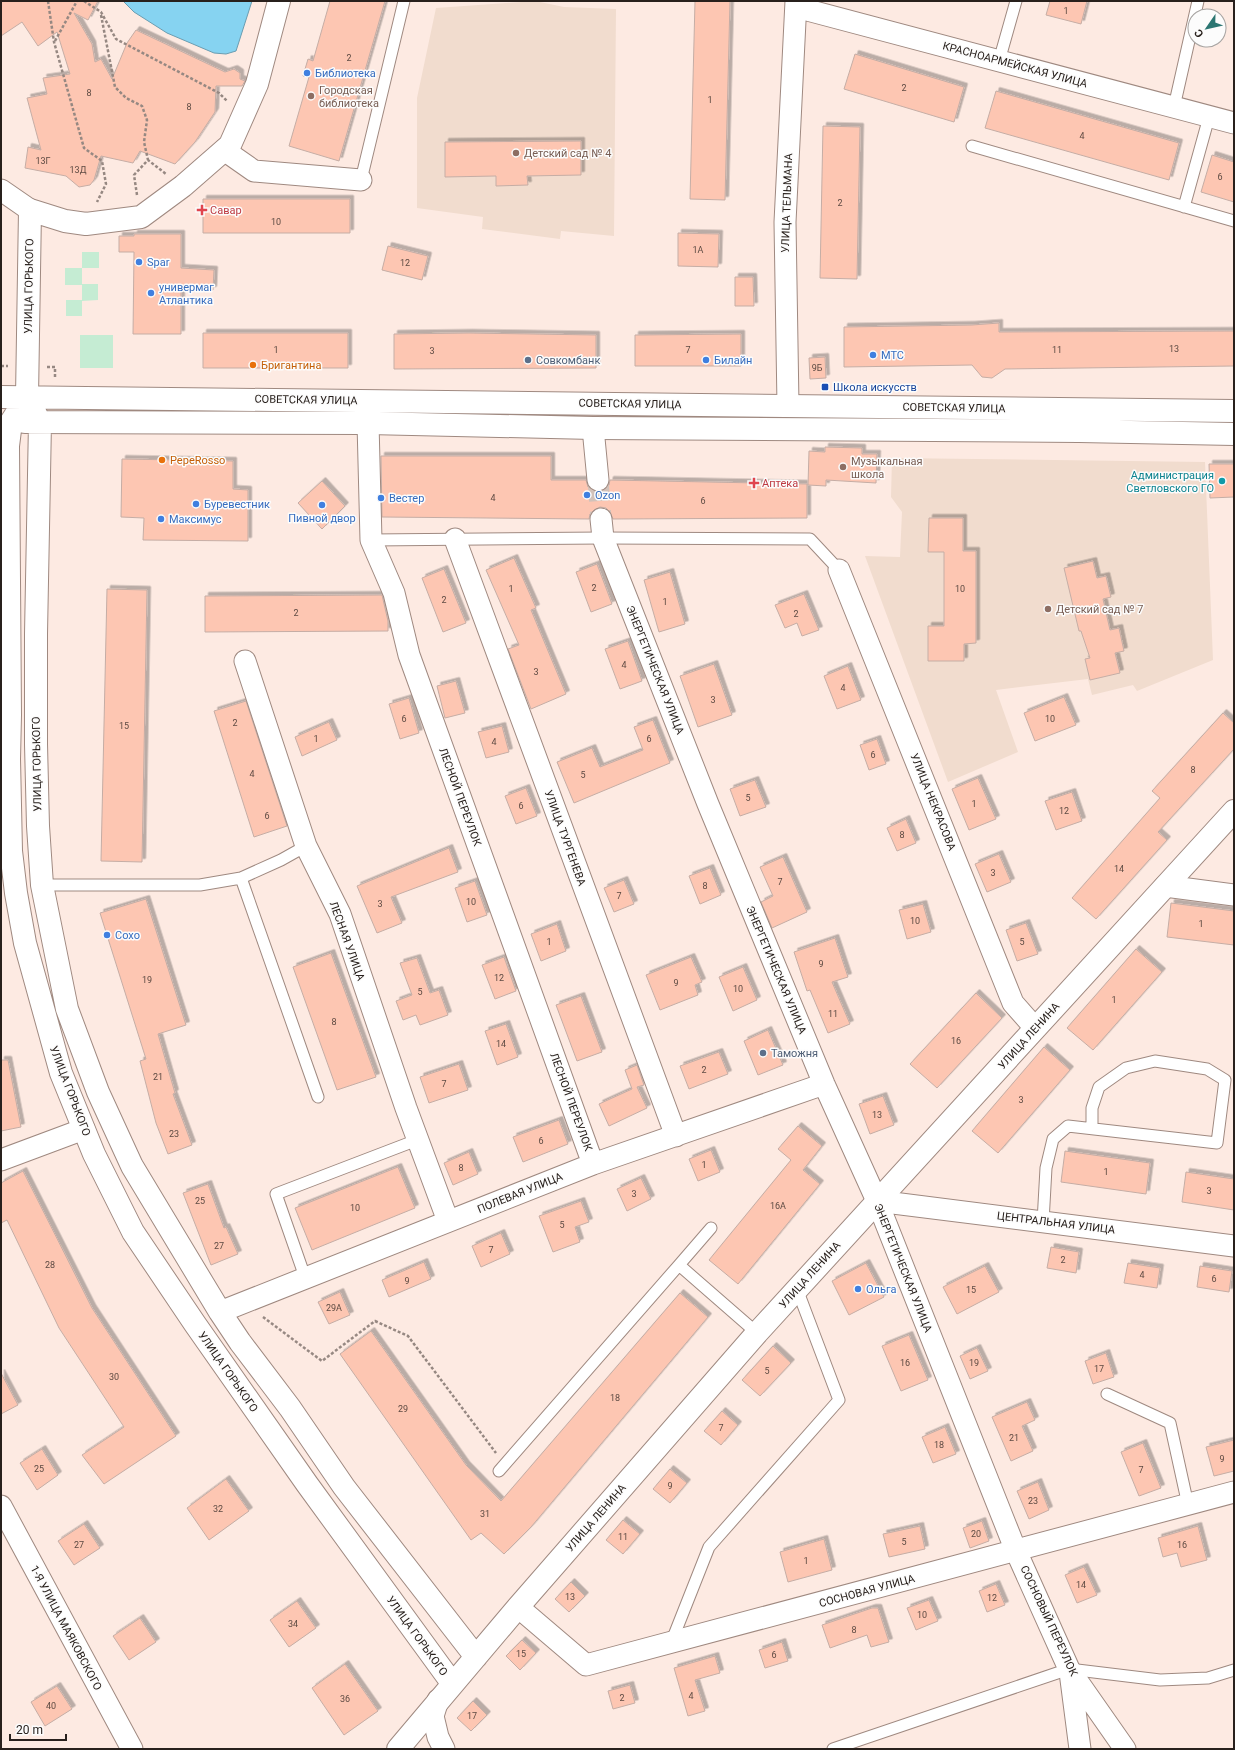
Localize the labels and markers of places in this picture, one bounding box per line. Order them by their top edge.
place label: Библиотека [315,67,376,80]
marker: Библиотека [302,68,312,78]
place label: Городская библиотека [319,84,379,110]
marker: Городская библиотека [306,91,316,101]
place label: Детский сад № 4 [524,147,611,160]
marker: Детский сад № 4 [511,148,521,158]
place label: Савар [210,204,242,217]
marker: Савар [197,205,207,215]
place label: Spar [147,256,170,269]
marker: Spar [134,257,144,267]
place label: универмаг Атлантика [159,281,214,307]
marker: универмаг Атлантика [146,288,156,298]
place label: МТС [881,349,904,362]
marker: МТС [868,350,878,360]
place label: Совкомбанк [536,354,600,367]
place label: Билайн [714,354,752,367]
marker: Совкомбанк [523,355,533,365]
marker: Билайн [701,355,711,365]
place label: Бригантина [261,359,321,372]
marker: Бригантина [248,360,258,370]
place label: Школа искусств [833,381,917,394]
marker: Школа искусств [820,382,830,392]
place label: PepeRosso [170,454,225,467]
marker: PepeRosso [157,455,167,465]
place label: Музыкальная школа [851,455,923,481]
marker: Музыкальная школа [838,462,848,472]
place label: Администрация Светловского ГО [1126,469,1214,495]
marker: Администрация Светловского ГО [1217,476,1227,486]
place label: Аптека [762,477,798,490]
marker: Аптека [749,478,759,488]
place label: Ozon [595,489,620,502]
marker: Ozon [582,490,592,500]
place label: Вестер [389,492,424,505]
marker: Вестер [376,493,386,503]
place label: Буревестник [204,498,270,511]
marker: Буревестник [191,499,201,509]
marker: Пивной двор [317,500,327,510]
place label: Пивной двор [288,512,356,525]
place label: Максимус [169,513,222,526]
marker: Максимус [156,514,166,524]
place label: Детский сад № 7 [1056,603,1143,616]
marker: Детский сад № 7 [1043,604,1053,614]
place label: Сохо [115,929,140,942]
marker: Сохо [102,930,112,940]
place label: Таможня [771,1047,818,1060]
marker: Таможня [758,1048,768,1058]
place label: Ольга [866,1283,897,1296]
marker: Ольга [853,1284,863,1294]

